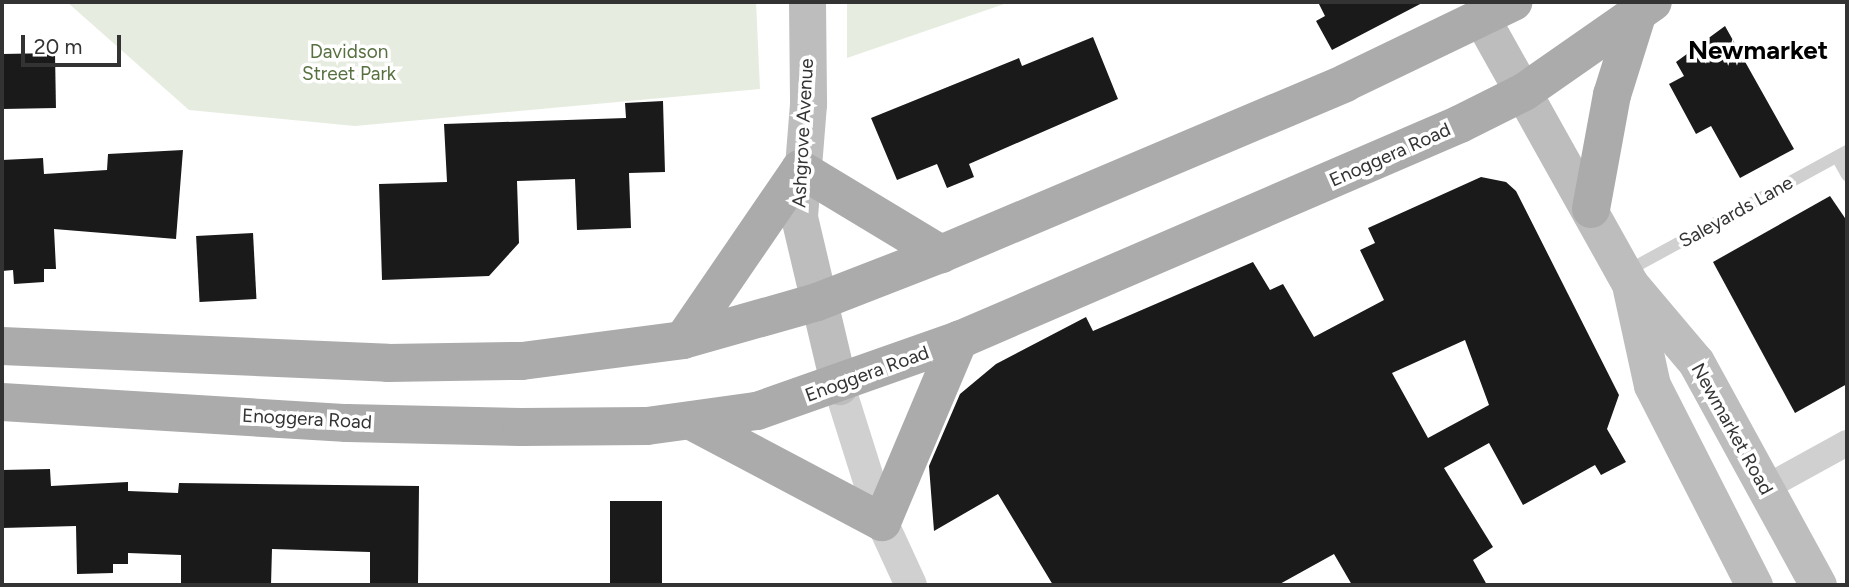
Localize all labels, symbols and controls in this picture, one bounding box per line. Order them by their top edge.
scale bar [24,21,124,65]
text: 20 m [34,34,82,59]
district label: Newmarket [1688,35,1828,67]
park label: Davidson Street Park [302,41,396,85]
street label: Ashgrove Avenue [788,58,818,208]
street label: Enoggera Road [1326,118,1454,192]
street label: Saleyards Lane [1675,171,1797,253]
street label: Enoggera Road [802,341,932,407]
street label: Newmarket Road [1686,359,1778,499]
street label: Enoggera Road [241,404,373,434]

